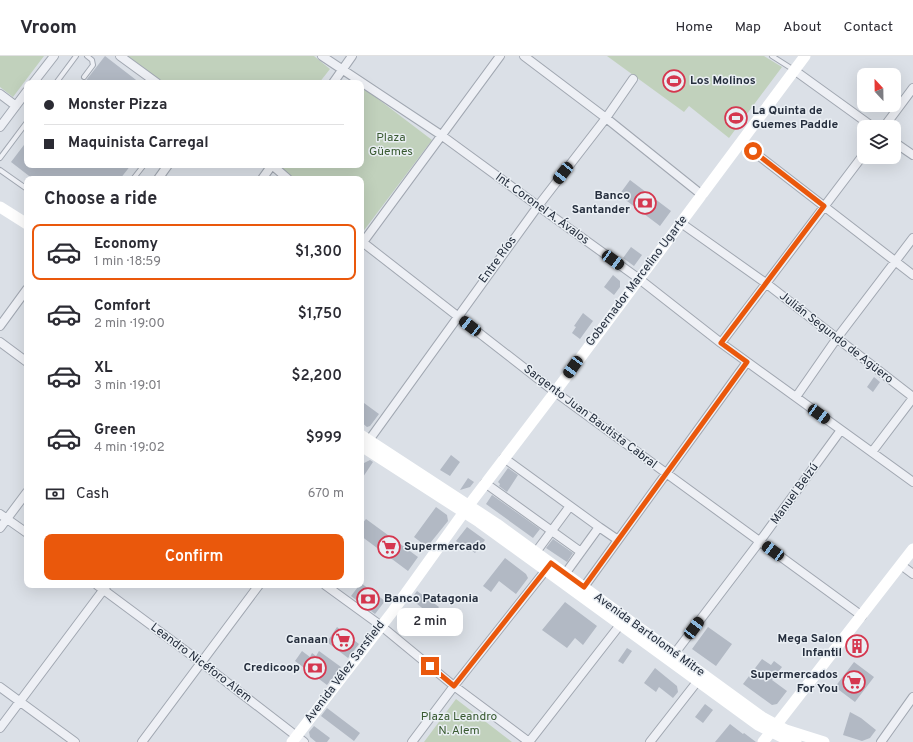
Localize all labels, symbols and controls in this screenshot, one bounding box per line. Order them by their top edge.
text: Vroom [20,16,77,40]
text: Home [676,19,713,36]
text: Map [735,19,761,36]
text: About [783,19,822,36]
text: Contact [844,19,893,36]
sports icon: Los Molinos [661,68,687,94]
north arrow [857,68,901,112]
map controls [857,68,901,164]
place label: Los Molinos [690,73,756,89]
text: Monster Pizza [68,96,167,115]
place label: La Quinta de Guemes Paddle [752,103,838,133]
sports icon: La Quinta de Guemes Paddle [723,105,749,131]
button: layers [857,120,901,164]
park label: Plaza Güemes [369,130,413,160]
text: Maquinista Carregal [68,134,209,153]
route start [744,142,762,160]
car [551,160,575,186]
street label: Int. Coronel A. Ávalos [492,169,592,249]
text: Choose a ride [44,188,157,211]
place label: Banco Santander [572,188,630,218]
bank icon: Banco Santander [632,190,658,216]
street label: Gobernador Marcelino Ugarte [583,212,691,350]
street label: Entre Ríos [475,233,521,287]
icon: car [46,234,82,270]
text: Economy [94,235,158,254]
text: $1,300 [295,243,342,262]
car [600,248,626,272]
text: 1 min · 18:59 [94,254,161,270]
street label: Julián Segundo de Agüero [776,288,897,388]
icon: car [46,296,82,332]
text: Comfort [94,297,151,316]
text: $1,750 [298,305,342,324]
car [457,314,483,338]
text: 2 min · 19:00 [94,316,165,332]
car [561,354,585,380]
icon: car [46,358,82,394]
text: XL [94,359,112,378]
street label: Sargento Juan Bautista Cabral [520,361,660,473]
text: $2,200 [291,367,342,386]
text: 3 min · 19:01 [94,378,161,394]
car [806,402,832,426]
icon: car [46,420,82,456]
text: Green [94,421,136,440]
text: $999 [306,429,342,448]
text: 4 min · 19:02 [94,440,165,456]
street label: Manuel Belzú [767,460,823,528]
icon: cash [44,483,66,505]
text: Cash [76,485,109,504]
text: 670 m [308,486,344,502]
button: Confirm [44,534,344,580]
supermarket icon: Supermercado [376,534,402,560]
place label: Supermercado [404,539,486,555]
car [760,539,786,563]
bank icon: Banco Patagonia [355,586,381,612]
street label: Avenida Bartolomé Mitre [590,589,708,681]
place label: Banco Patagonia [384,591,479,607]
callout: 2 min [397,608,463,636]
text: 2 min [413,614,447,630]
car [682,615,706,641]
street label: Avenida Vélez Sarsfield [301,618,389,726]
street label: Leandro Nicéforo Alem [147,620,255,706]
supermarket icon: Canaan [330,627,356,653]
place label: Mega Salon Infantil [777,631,842,661]
place label: Canaan [286,632,328,648]
building icon: Mega Salon Infantil [844,633,870,659]
bank icon: Credicoop [302,655,328,681]
route end [421,657,439,675]
place label: Credicoop [243,660,300,676]
place label: Supermercados For You [750,667,838,697]
supermarket icon: Supermercados For You [841,669,867,695]
park label: Plaza Leandro N. Alem [421,709,498,739]

